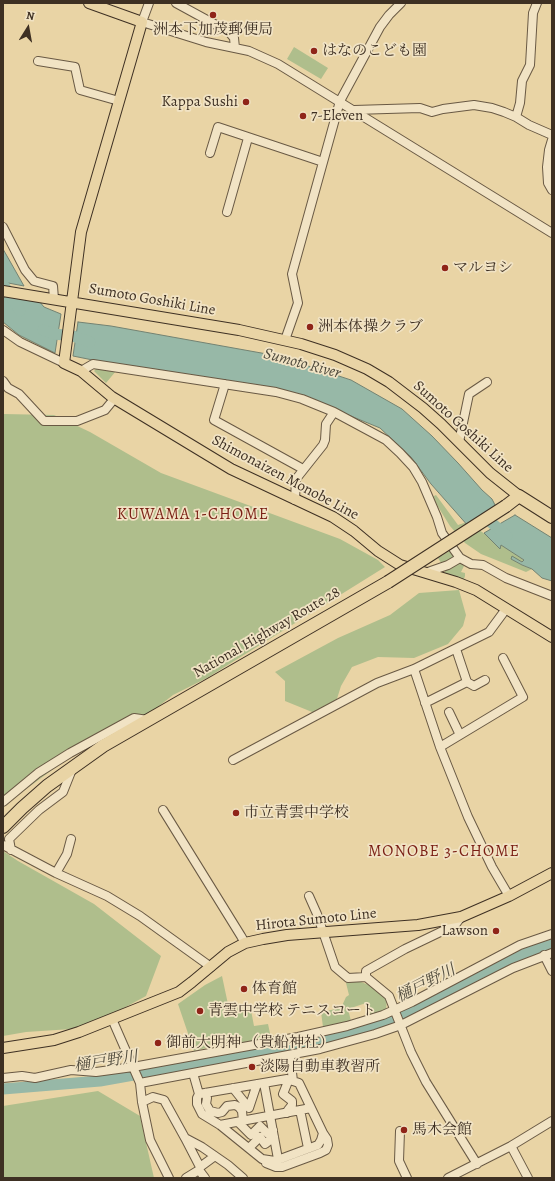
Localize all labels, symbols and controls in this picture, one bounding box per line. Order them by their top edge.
north arrow [8,8,48,48]
text: N [25,8,36,24]
marker: 洲本下加茂郵便局 [208,10,218,20]
place label: 洲本下加茂郵便局 [153,21,273,39]
place label: はなのこども園 [322,42,427,60]
marker: はなのこども園 [309,46,319,56]
place label: Kappa Sushi [162,93,238,111]
marker: Kappa Sushi [241,97,251,107]
place label: 7-Eleven [311,107,363,125]
marker: 7-Eleven [298,111,308,121]
place label: マルヨシ [453,259,513,277]
marker: マルヨシ [440,263,450,273]
street label: Sumoto Goshiki Line [87,280,217,320]
place label: 洲本体操クラブ [318,318,423,336]
marker: 洲本体操クラブ [305,322,315,332]
water label: Sumoto River [261,345,343,383]
street label: Sumoto Goshiki Line [409,377,517,477]
street label: Shimonaizen Monobe Line [208,432,362,524]
district label: KUWAMA 1-CHOME [117,505,269,525]
street label: National Highway Route 28 [190,584,344,682]
place label: 市立青雲中学校 [244,804,349,822]
marker: 市立青雲中学校 [231,808,241,818]
district label: MONOBE 3-CHOME [368,842,520,862]
street label: Hirota Sumoto Line [255,905,377,935]
place label: Lawson [441,922,488,940]
marker: Lawson [491,926,501,936]
water label: 樋戸野川 [393,961,459,1007]
place label: 体育館 [252,980,297,998]
marker: 体育館 [239,984,249,994]
place label: 青雲中学校 テニスコート [208,1002,376,1020]
marker: 青雲中学校 テニスコート [195,1006,205,1016]
place label: 御前大明神 （貴船神社） [166,1034,334,1052]
marker: 御前大明神 （貴船神社） [153,1038,163,1048]
water label: 樋戸野川 [73,1048,139,1076]
place label: 淡陽自動車教習所 [260,1058,380,1076]
marker: 淡陽自動車教習所 [247,1062,257,1072]
place label: 馬木会館 [412,1121,472,1139]
marker: 馬木会館 [399,1125,409,1135]

